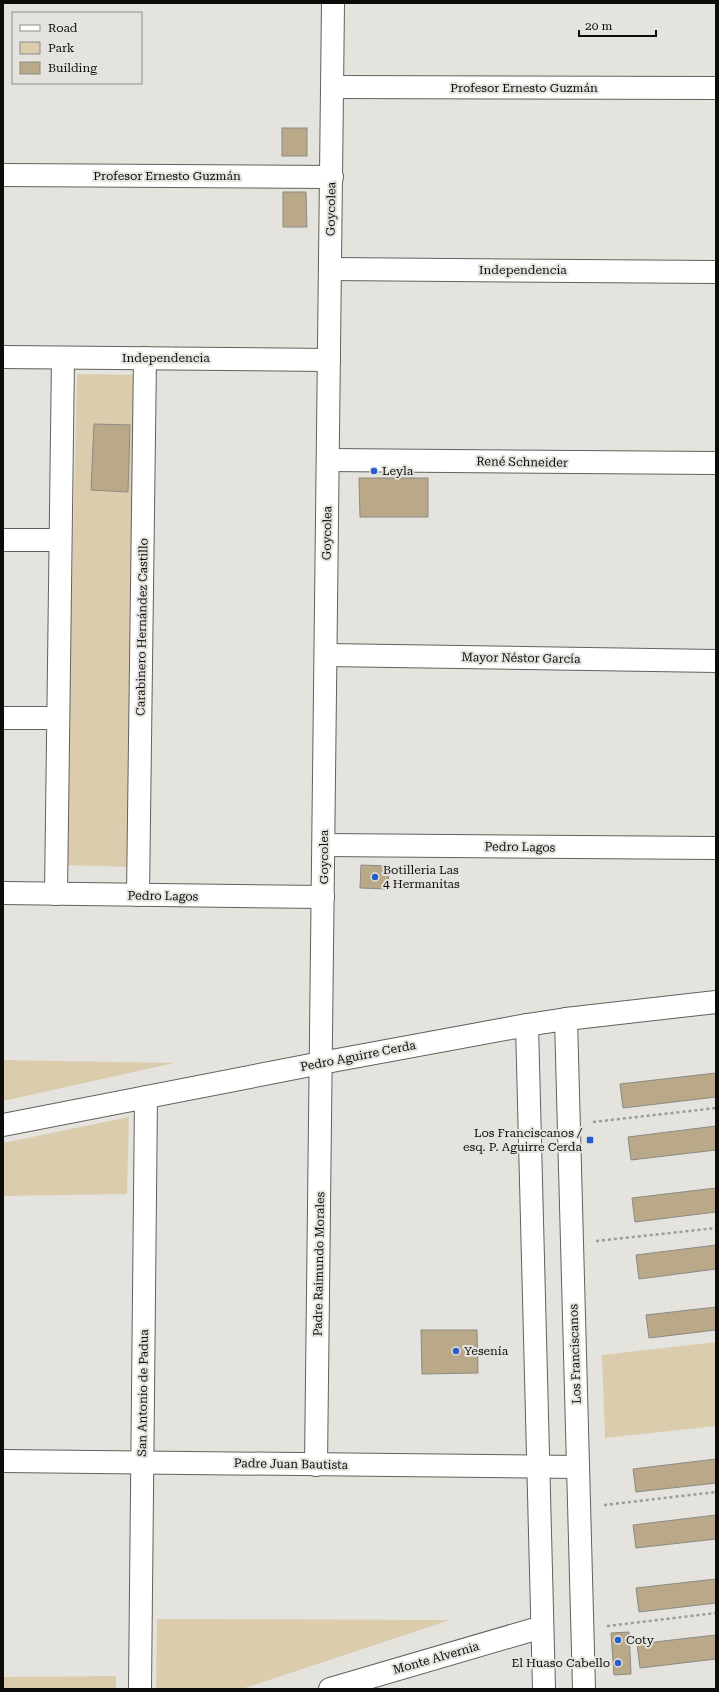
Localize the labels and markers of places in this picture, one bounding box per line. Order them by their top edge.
place label: Leyla [382,464,414,478]
marker: Leyla [369,466,379,476]
place label: Botilleria Las 4 Hermanitas [383,863,460,891]
marker: Botilleria Las 4 Hermanitas [370,872,380,882]
place label: Los Franciscanos / esq. P. Aguirre Cerda [463,1126,583,1154]
marker: Los Franciscanos / esq. P. Aguirre Cerda [585,1135,595,1145]
place label: Yesenía [464,1344,509,1358]
marker: Yesenía [451,1346,461,1356]
place label: Coty [626,1633,655,1647]
marker: Coty [613,1635,623,1645]
place label: El Huaso Cabello [511,1656,610,1670]
marker: El Huaso Cabello [613,1658,623,1668]

